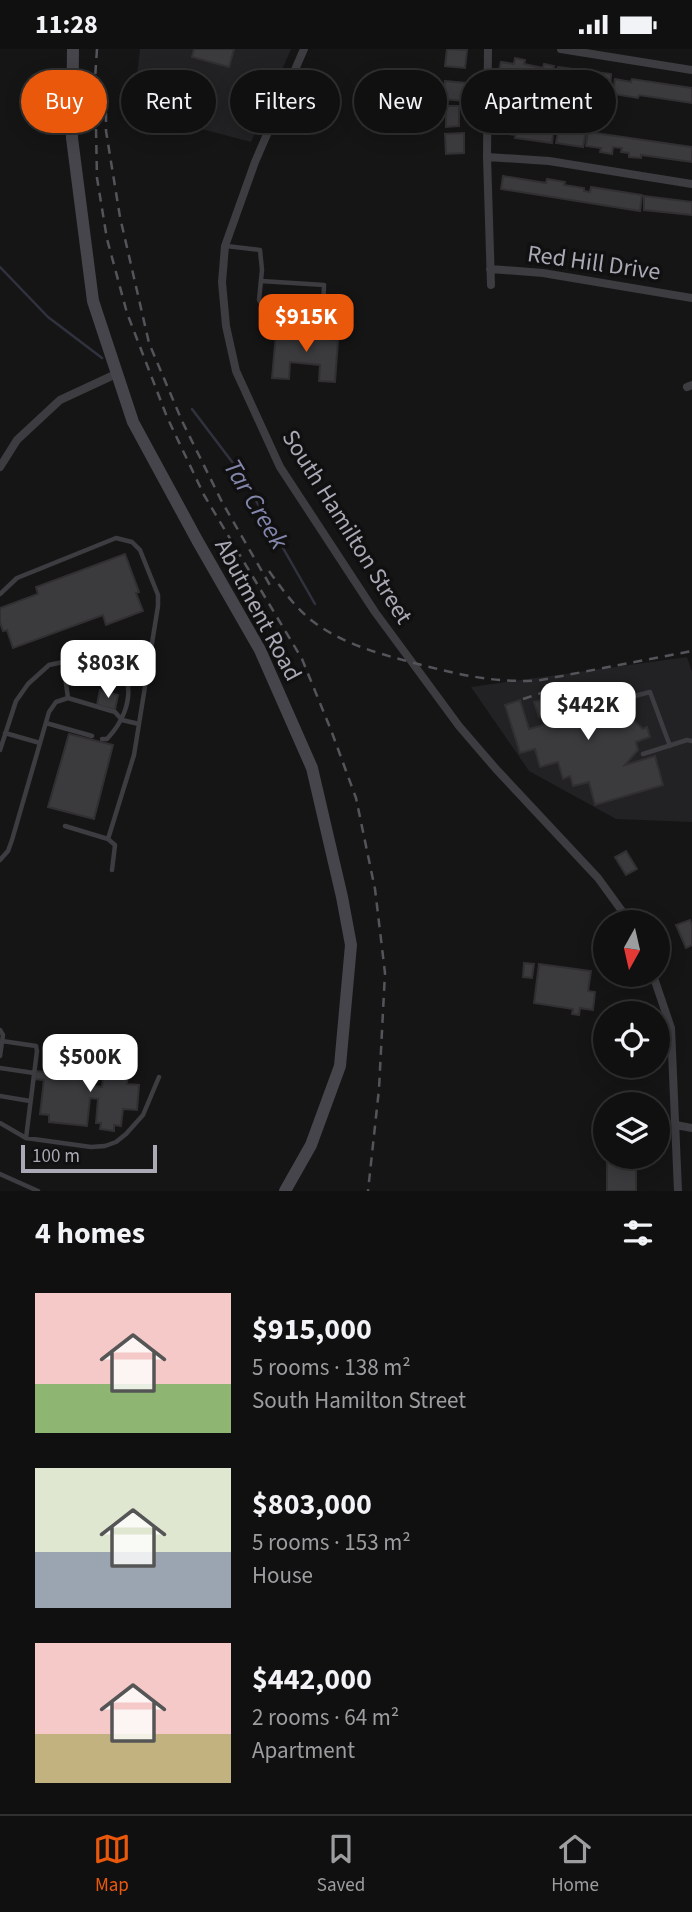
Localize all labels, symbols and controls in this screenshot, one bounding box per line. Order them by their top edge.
text: 11:28 [35,6,98,43]
chip: Buy [21,70,107,133]
chip: Rent [121,70,216,133]
chip: Filters [230,70,340,133]
chip: New [354,70,447,133]
chip: Apartment [461,70,616,133]
street label: Red Hill Drive [525,236,663,290]
pin: $915K [257,295,355,354]
text: $915K [275,300,337,333]
street label: South Hamilton Street [273,423,421,631]
water label: Tar Creek [214,452,298,557]
street label: Abutment Road [206,533,310,687]
pin: $803K [59,641,157,700]
text: $803K [77,646,139,679]
pin: $442K [539,683,637,742]
text: $442K [557,688,619,721]
north arrow [593,910,670,987]
map controls [593,910,670,1169]
button: locate [593,1001,670,1078]
pin: $500K [41,1035,139,1094]
text: $500K [59,1040,121,1073]
button: layers [593,1092,670,1169]
scale bar [21,1142,158,1174]
text: 100 m [32,1143,80,1170]
text: 4 homes [35,1212,145,1255]
icon: filters [619,1214,657,1252]
text: $915,000 [252,1308,372,1351]
icon: home [91,1321,175,1405]
text: 5 rooms · 138 m² [252,1351,411,1384]
text: South Hamilton Street [252,1384,466,1417]
text: $803,000 [252,1483,372,1526]
icon: home [91,1496,175,1580]
text: 5 rooms · 153 m² [252,1526,411,1559]
text: House [252,1559,313,1592]
text: $442,000 [252,1658,372,1701]
icon: home [91,1671,175,1755]
text: 2 rooms · 64 m² [252,1701,399,1734]
text: Apartment [252,1734,355,1767]
tab: Map [93,1830,131,1899]
tab: Saved [317,1830,365,1899]
tab: Home [551,1830,599,1899]

